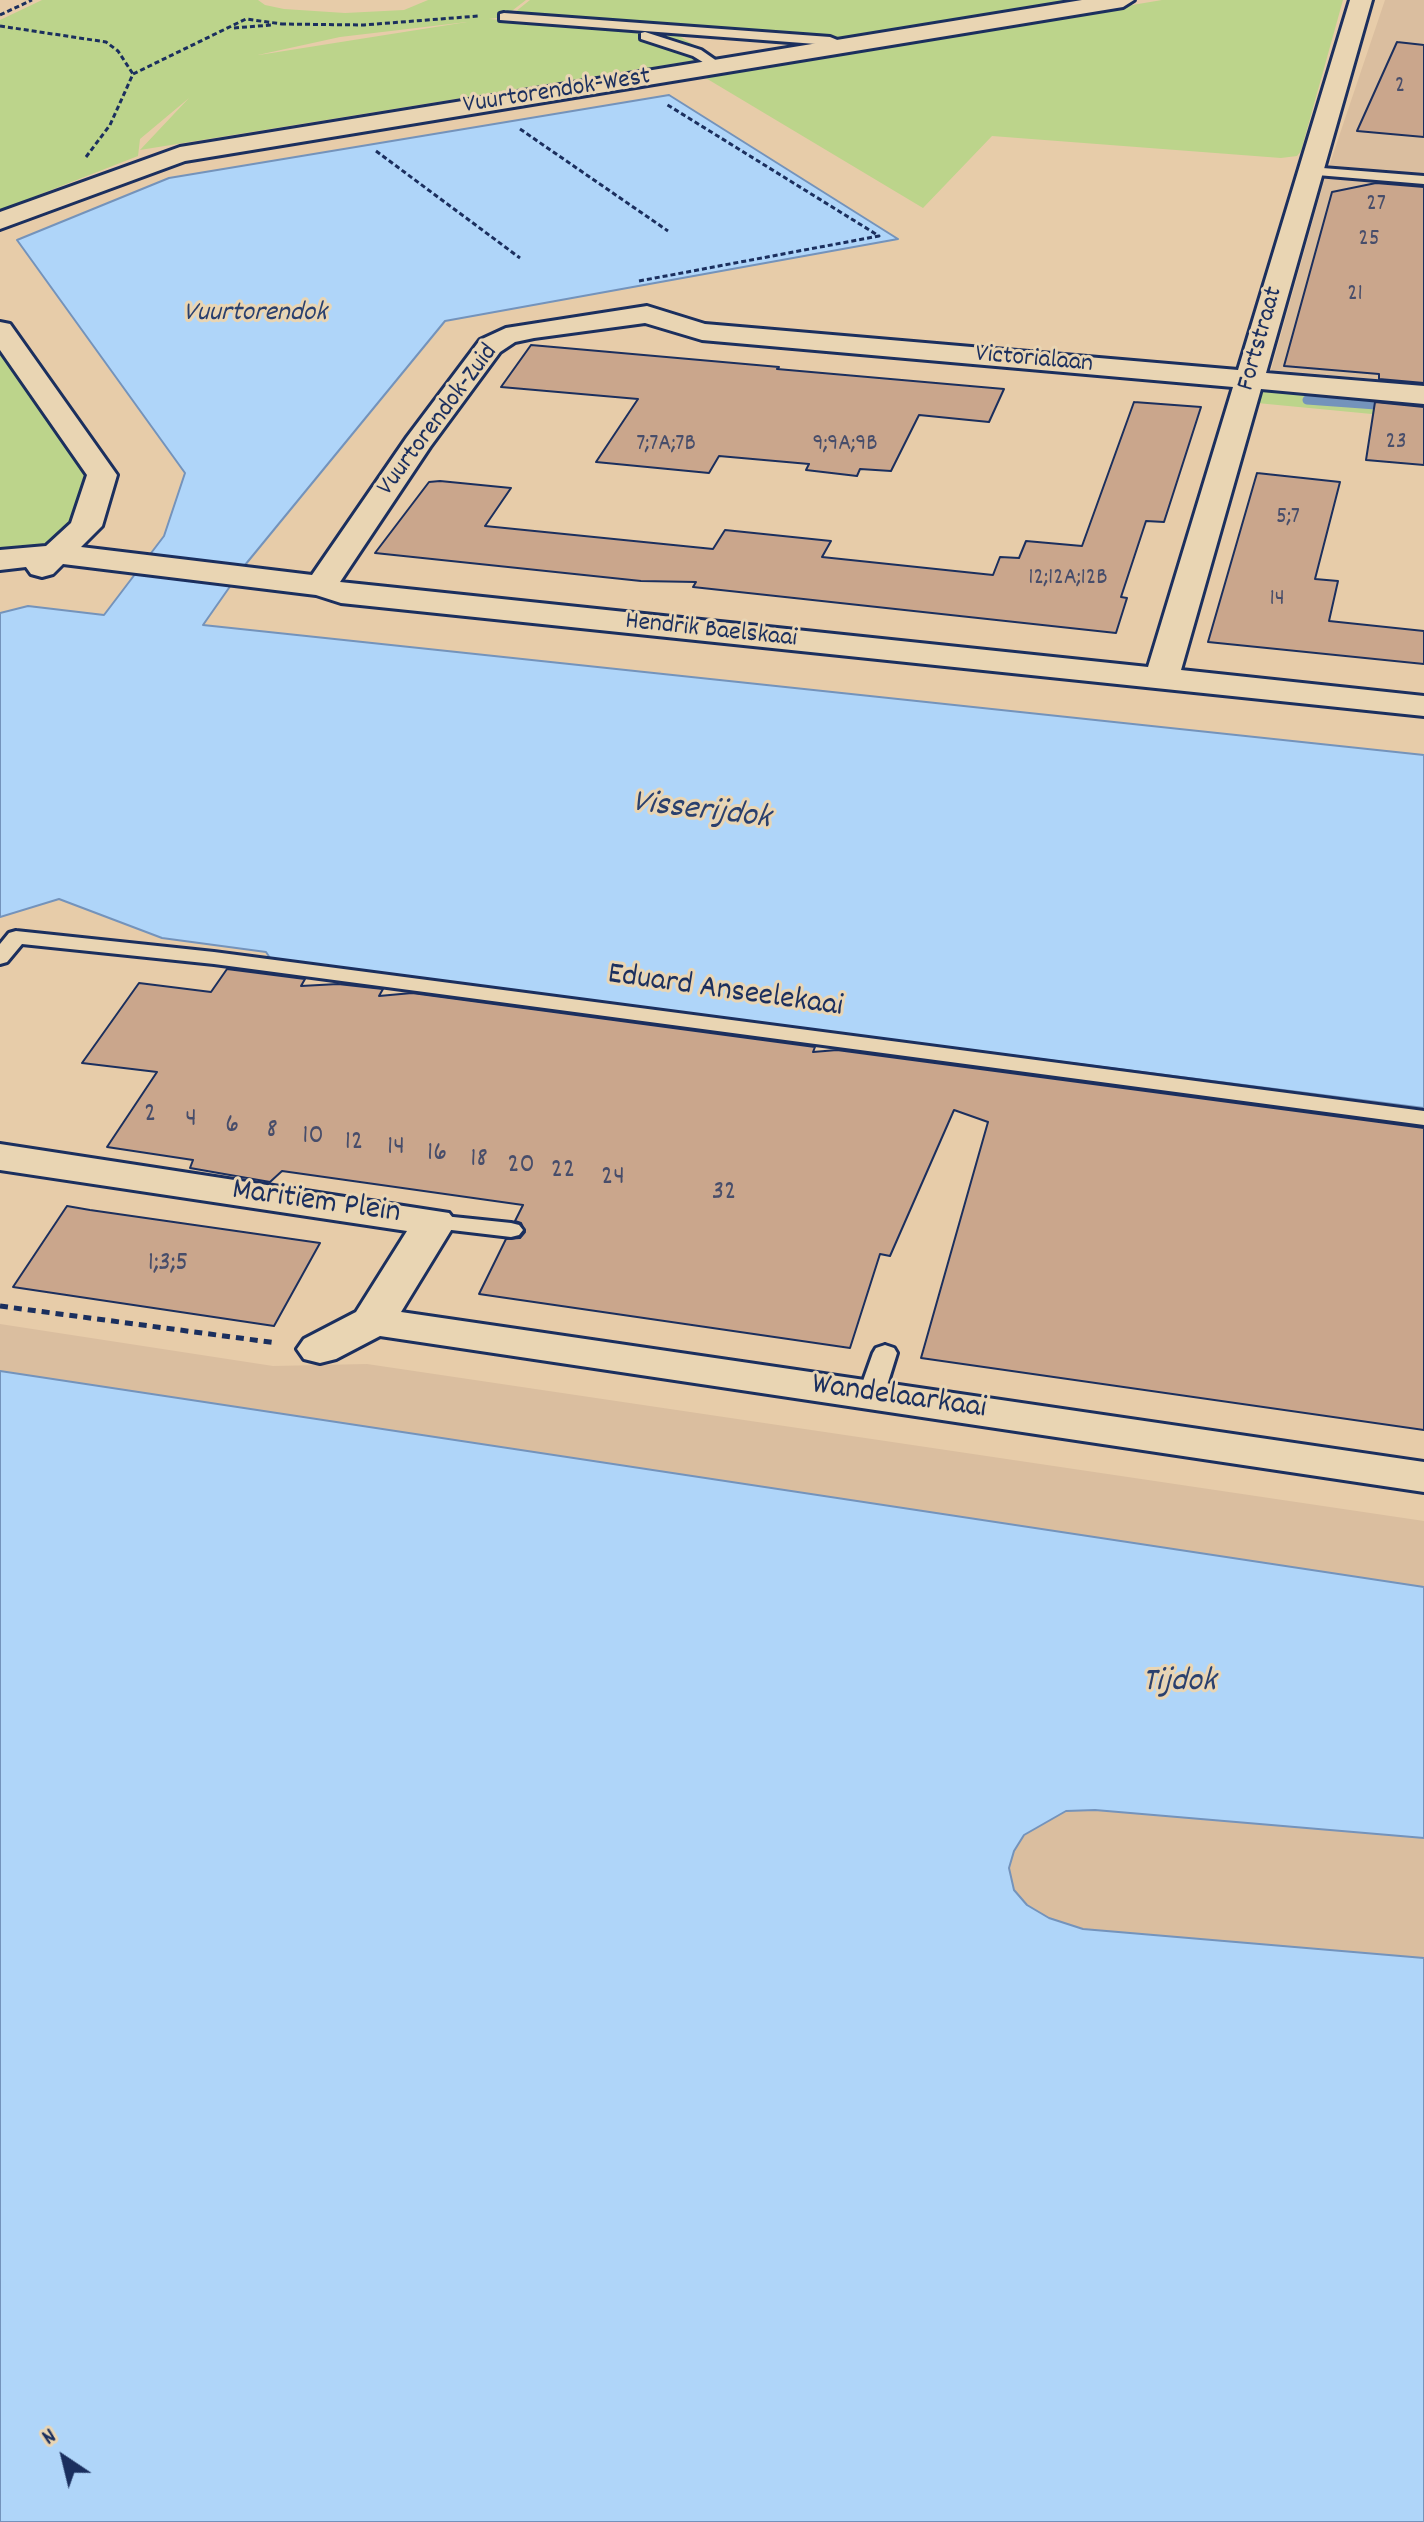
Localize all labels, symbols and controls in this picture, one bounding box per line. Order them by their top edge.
street label: Vuurtorendok-West [461,63,653,123]
house number: 2 [1395,74,1405,102]
house number: 27 [1366,192,1386,220]
house number: 25 [1358,227,1380,255]
house number: 21 [1347,282,1363,310]
street label: Fortstraat [1232,283,1292,395]
water label: Vuurtorendok [183,298,327,332]
street label: Vuurtorendok-Zuid [372,339,506,503]
street label: Victorialaan [974,340,1094,382]
house number: 23 [1385,430,1407,458]
house number: 7;7A;7B [636,432,696,460]
house number: 9;9A;9B [812,432,878,460]
house number: 5;7 [1276,505,1300,533]
house number: 12;12A;12B [1028,566,1108,594]
house number: 14 [1269,587,1285,615]
street label: Hendrik Baelskaai [623,607,799,657]
water label: Visserijdok [630,784,772,842]
street label: Eduard Anseelekaai [605,957,845,1029]
house number: 2 [144,1099,156,1133]
house number: 4 [185,1104,197,1138]
house number: 6 [225,1110,239,1144]
house number: 8 [266,1115,278,1149]
house number: 10 [302,1121,324,1155]
house number: 12 [345,1127,363,1161]
house number: 14 [387,1132,405,1166]
house number: 16 [427,1138,447,1172]
house number: 18 [470,1144,488,1178]
house number: 20 [507,1150,535,1184]
house number: 22 [551,1155,575,1189]
house number: 24 [601,1162,625,1196]
street label: Maritiem Plein [229,1173,403,1235]
house number: 32 [712,1177,736,1211]
house number: 1;3;5 [148,1248,188,1282]
street label: Wandelaarkaai [809,1368,989,1430]
water label: Tijdok [1142,1664,1216,1704]
north arrow [24,2418,104,2498]
text: N [37,2422,63,2454]

